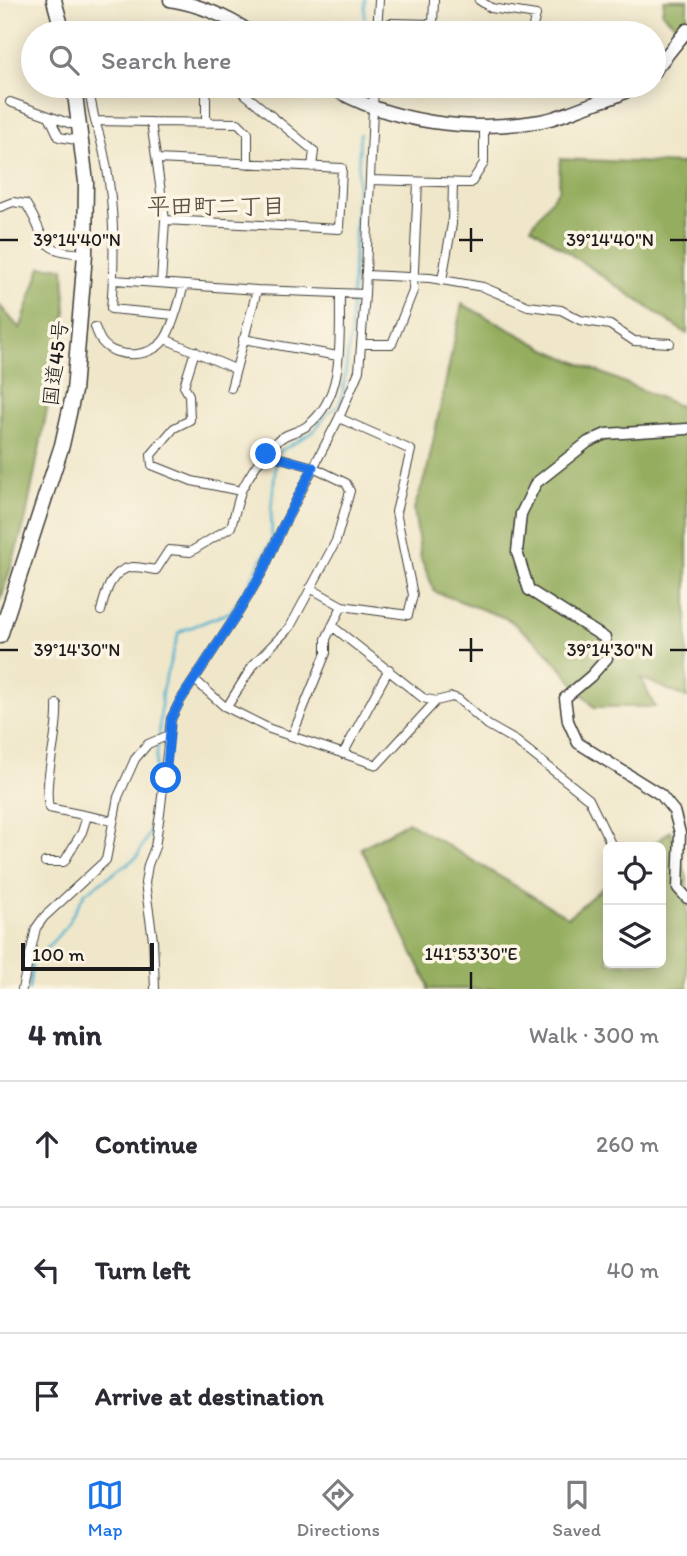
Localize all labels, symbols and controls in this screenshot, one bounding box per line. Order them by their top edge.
search box [21,21,666,98]
icon: search [45,41,83,79]
text: Search here [101,44,231,76]
district label: 平田町二丁目 [147,192,285,220]
text: 39°14'40"N [33,229,121,251]
text: 39°14'40"N [566,229,654,251]
street label: 国道45号 [37,318,73,408]
route end [250,438,281,469]
text: 39°14'30"N [34,639,120,661]
text: 39°14'30"N [567,639,653,661]
route start [150,762,181,793]
map controls [603,842,666,968]
button: locate [603,842,666,905]
button: layers [603,905,666,968]
scale bar [21,940,154,972]
text: 100 m [32,943,84,966]
text: 141°53'30"E [425,943,517,965]
text: 4 min [28,1016,102,1053]
text: Walk · 300 m [529,1021,659,1049]
icon: ahead [28,1125,66,1163]
text: Continue [95,1128,198,1160]
text: 260 m [596,1130,659,1158]
icon: left [28,1251,66,1289]
text: Turn left [95,1254,191,1286]
text: 40 m [606,1256,659,1284]
icon: arrive [28,1377,66,1415]
text: Arrive at destination [95,1380,324,1412]
tab: Map [86,1476,124,1541]
tab: Directions [296,1476,380,1541]
tab: Saved [552,1476,601,1541]

